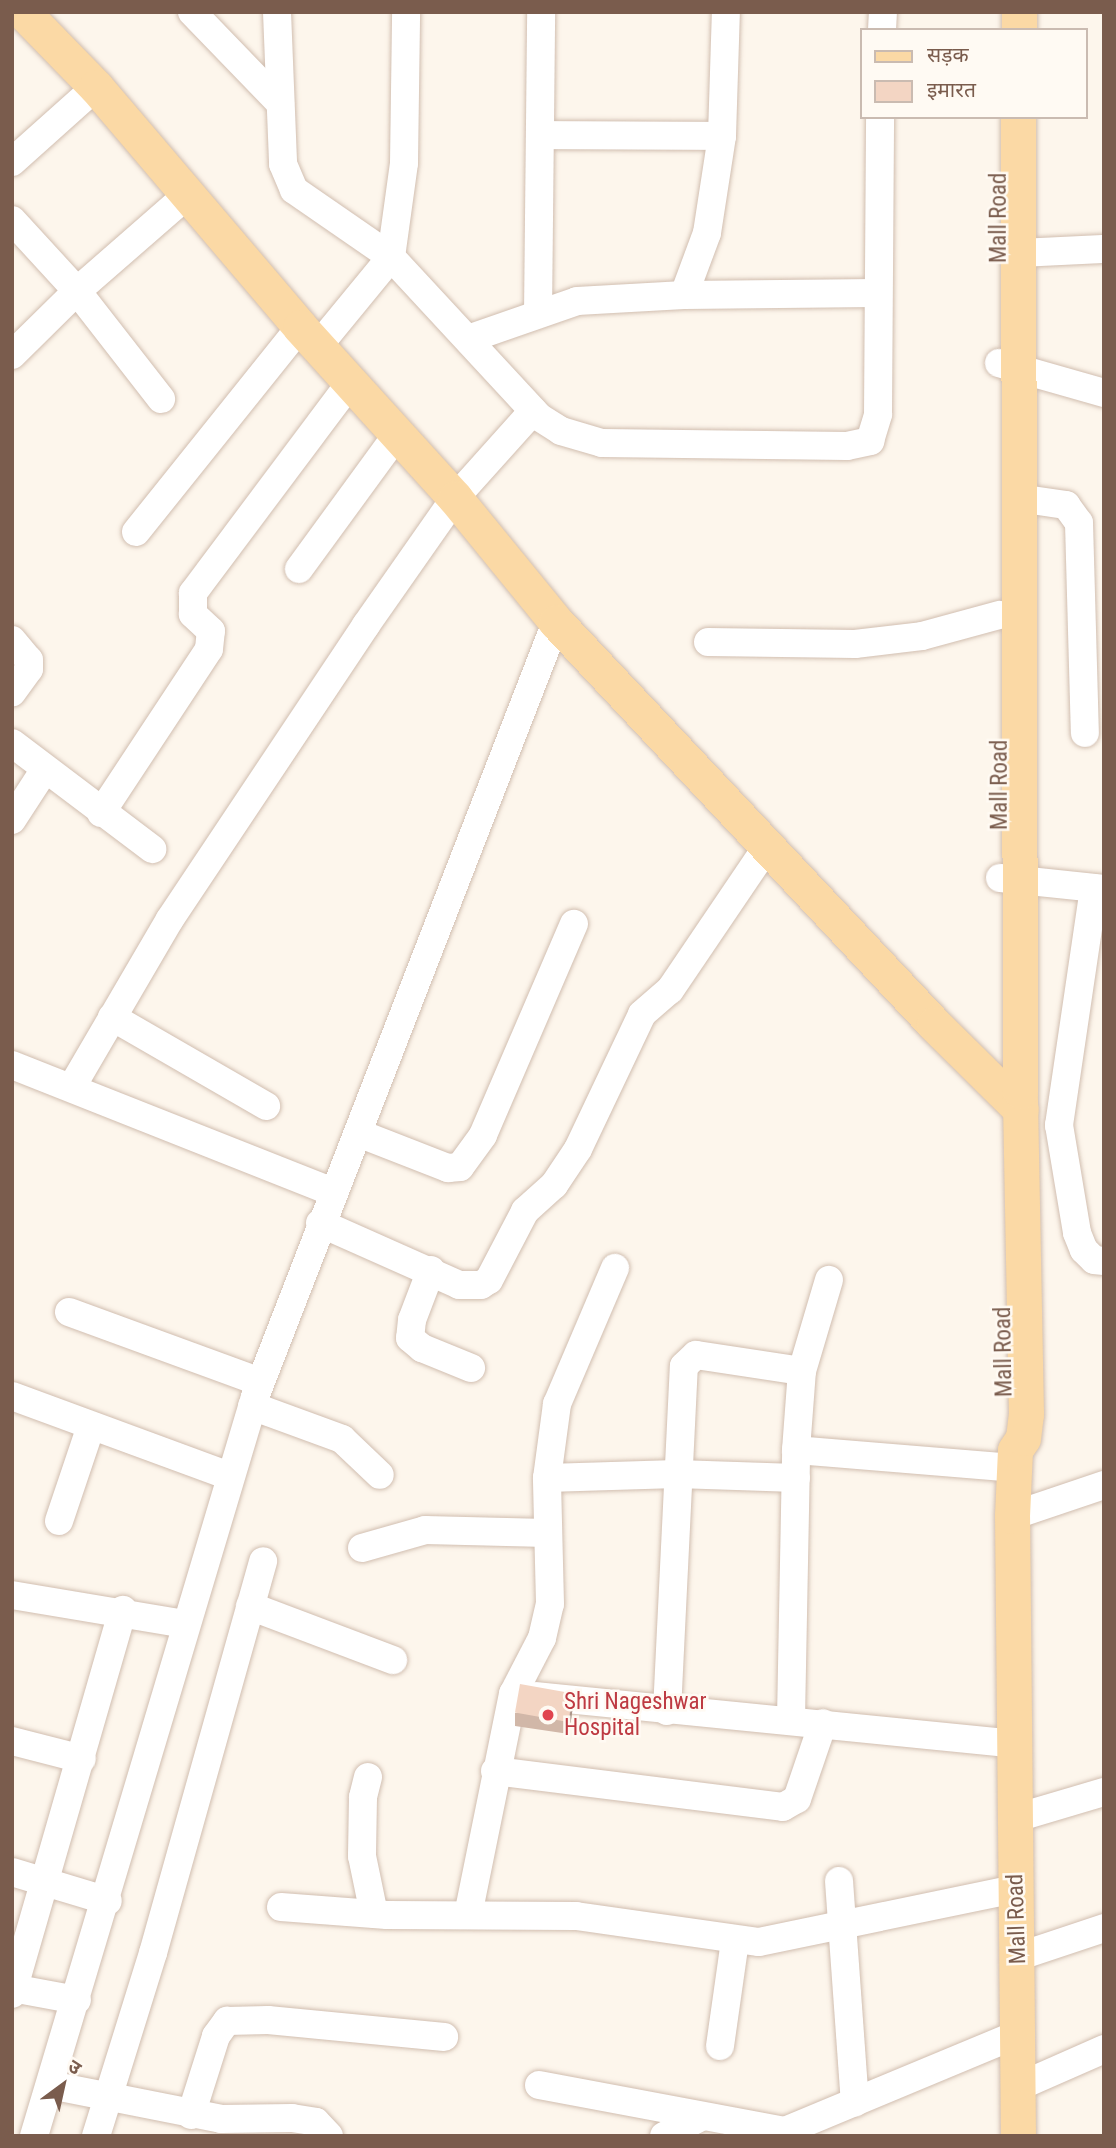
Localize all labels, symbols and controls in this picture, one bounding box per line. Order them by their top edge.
legend [860,28,1088,119]
text: सड़क [927,43,969,67]
text: इमारत [927,78,976,102]
street label: Mall Road [985,173,1013,263]
street label: Mall Road [986,740,1014,830]
street label: Mall Road [989,1307,1019,1397]
place label: Shri Nageshwar Hospital [564,1688,707,1742]
marker: Shri Nageshwar Hospital [538,1705,558,1725]
street label: Mall Road [1002,1873,1032,1965]
north arrow [28,2050,98,2120]
text: उ [64,2054,86,2080]

